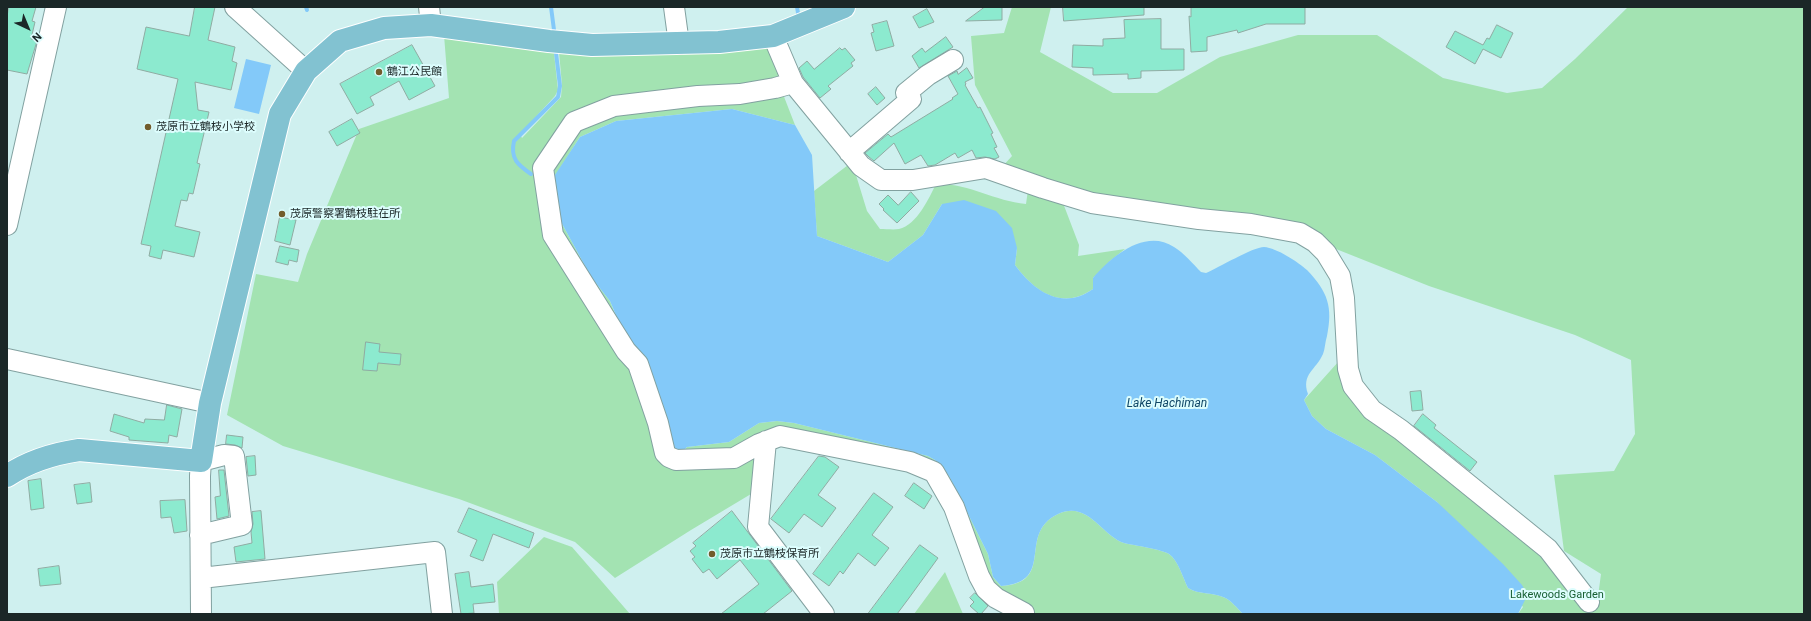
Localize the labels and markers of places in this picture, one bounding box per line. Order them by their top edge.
place label: 鶴江公民館 [387,65,442,79]
marker: 鶴江公民館 [374,67,384,77]
place label: 茂原市立鶴枝小学校 [156,120,255,134]
marker: 茂原市立鶴枝小学校 [143,122,153,132]
place label: 茂原警察署鶴枝駐在所 [290,207,400,221]
marker: 茂原警察署鶴枝駐在所 [277,209,287,219]
place label: 茂原市立鶴枝保育所 [720,547,819,561]
marker: 茂原市立鶴枝保育所 [707,549,717,559]

